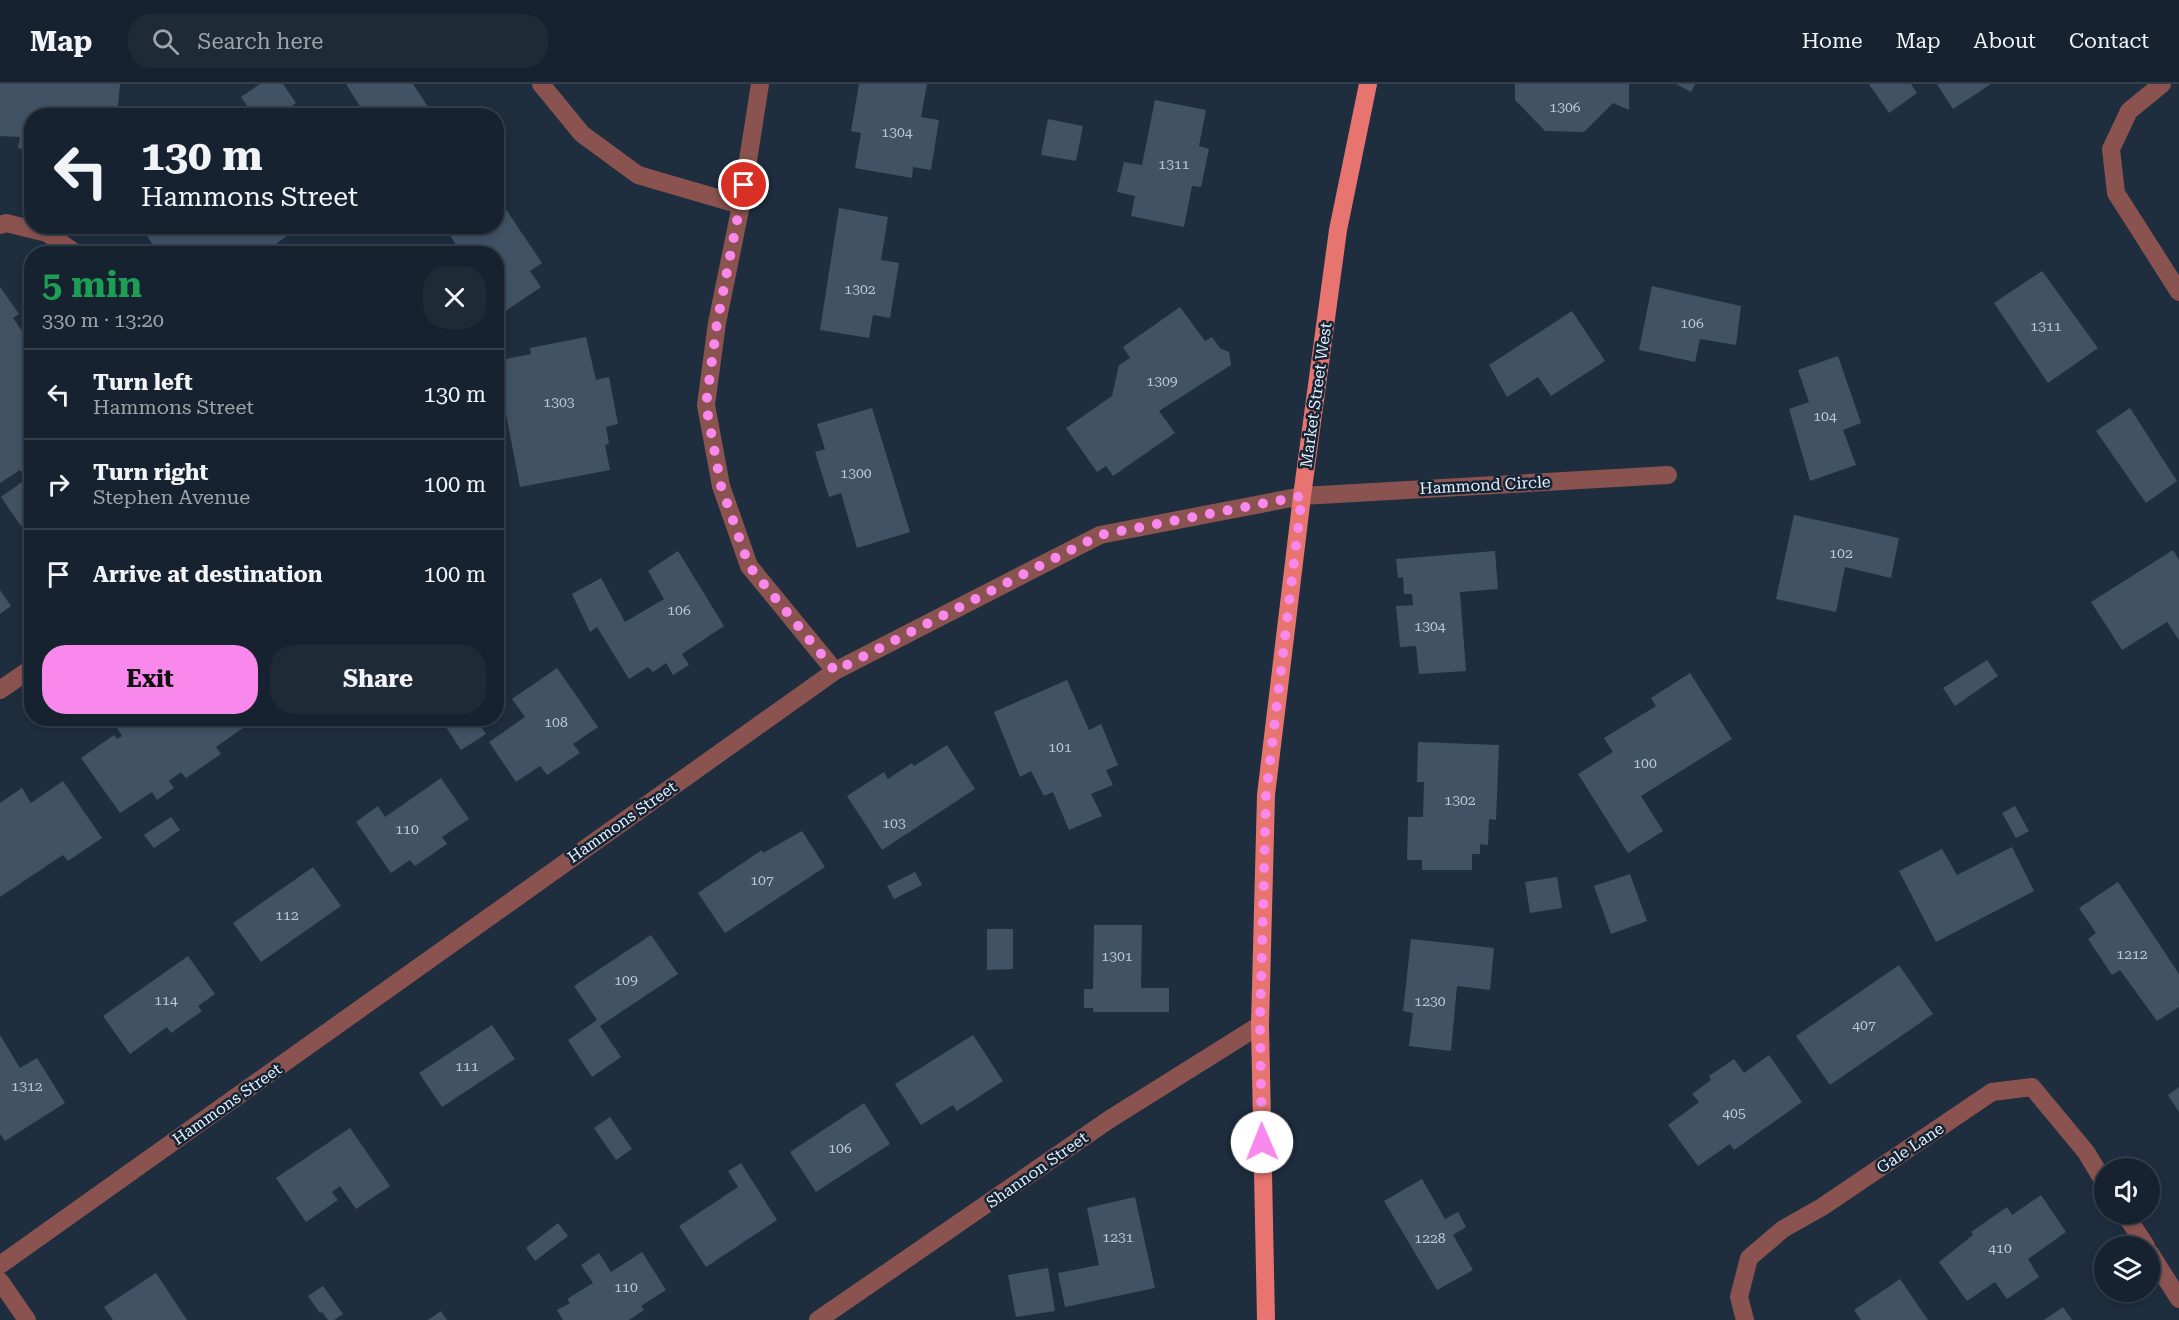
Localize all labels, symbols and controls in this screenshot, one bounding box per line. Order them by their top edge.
search box [128,14,548,68]
text: Map [30,25,92,58]
icon: search [149,25,182,58]
text: Search here [197,29,323,54]
text: Home [1802,29,1863,53]
text: Map [1896,29,1941,53]
text: About [1974,29,2036,53]
text: Contact [2069,29,2149,53]
house number: 1306 [1549,99,1581,115]
house number: 1304 [881,124,913,140]
text: 130 m [141,131,263,180]
icon: left [42,132,120,210]
house number: 1311 [1158,156,1190,172]
pin [718,159,769,210]
icon: arrive [727,168,760,201]
text: Hammons Street [141,181,358,213]
text: 5 min [42,264,142,306]
button: close [423,266,486,329]
house number: 1302 [844,281,876,297]
text: 330 m · 13:20 [42,308,164,332]
house number: 106 [1680,315,1704,331]
house number: 1311 [2030,318,2062,334]
street label: Market Street West [1296,321,1336,469]
text: Turn left [93,370,193,395]
house number: 1309 [1146,373,1178,389]
icon: left [42,378,75,411]
text: 130 m [423,382,486,407]
house number: 1303 [543,394,575,410]
text: Hammons Street [93,395,254,419]
house number: 104 [1813,408,1837,424]
text: Turn right [93,460,208,485]
house number: 1300 [840,465,872,481]
icon: right [42,468,75,501]
text: 100 m [423,472,486,497]
street label: Hammond Circle [1419,472,1551,498]
text: Stephen Avenue [93,485,250,509]
house number: 102 [1829,545,1853,561]
icon: arrive [42,558,75,591]
text: Arrive at destination [93,562,322,587]
text: 100 m [423,562,486,587]
house number: 106 [667,602,691,618]
house number: 1304 [1414,618,1446,634]
button: Exit [42,645,258,714]
button: Share [270,645,486,714]
house number: 108 [544,714,568,730]
house number: 101 [1048,739,1072,755]
house number: 100 [1633,755,1657,771]
street label: Hammons Street [564,777,680,867]
house number: 1302 [1444,792,1476,808]
house number: 103 [882,815,906,831]
house number: 110 [395,821,419,837]
house number: 107 [750,872,774,888]
house number: 112 [275,907,299,923]
house number: 1212 [2116,946,2148,962]
house number: 1301 [1101,948,1133,964]
house number: 109 [614,972,638,988]
house number: 114 [154,992,178,1008]
house number: 1230 [1414,993,1446,1009]
house number: 407 [1852,1017,1876,1033]
house number: 111 [455,1058,479,1074]
street label: Hammons Street [169,1059,285,1149]
house number: 1312 [11,1078,43,1094]
house number: 405 [1722,1105,1746,1121]
position arrow [1230,1110,1294,1174]
street label: Gale Lane [1873,1118,1947,1177]
street label: Shannon Street [983,1128,1091,1212]
house number: 106 [828,1140,852,1156]
map controls [2094,1158,2160,1302]
button: sound [2094,1158,2160,1224]
house number: 1231 [1102,1229,1134,1245]
house number: 1228 [1414,1230,1446,1246]
button: layers [2094,1236,2160,1302]
house number: 410 [1988,1240,2012,1256]
house number: 110 [614,1279,638,1295]

